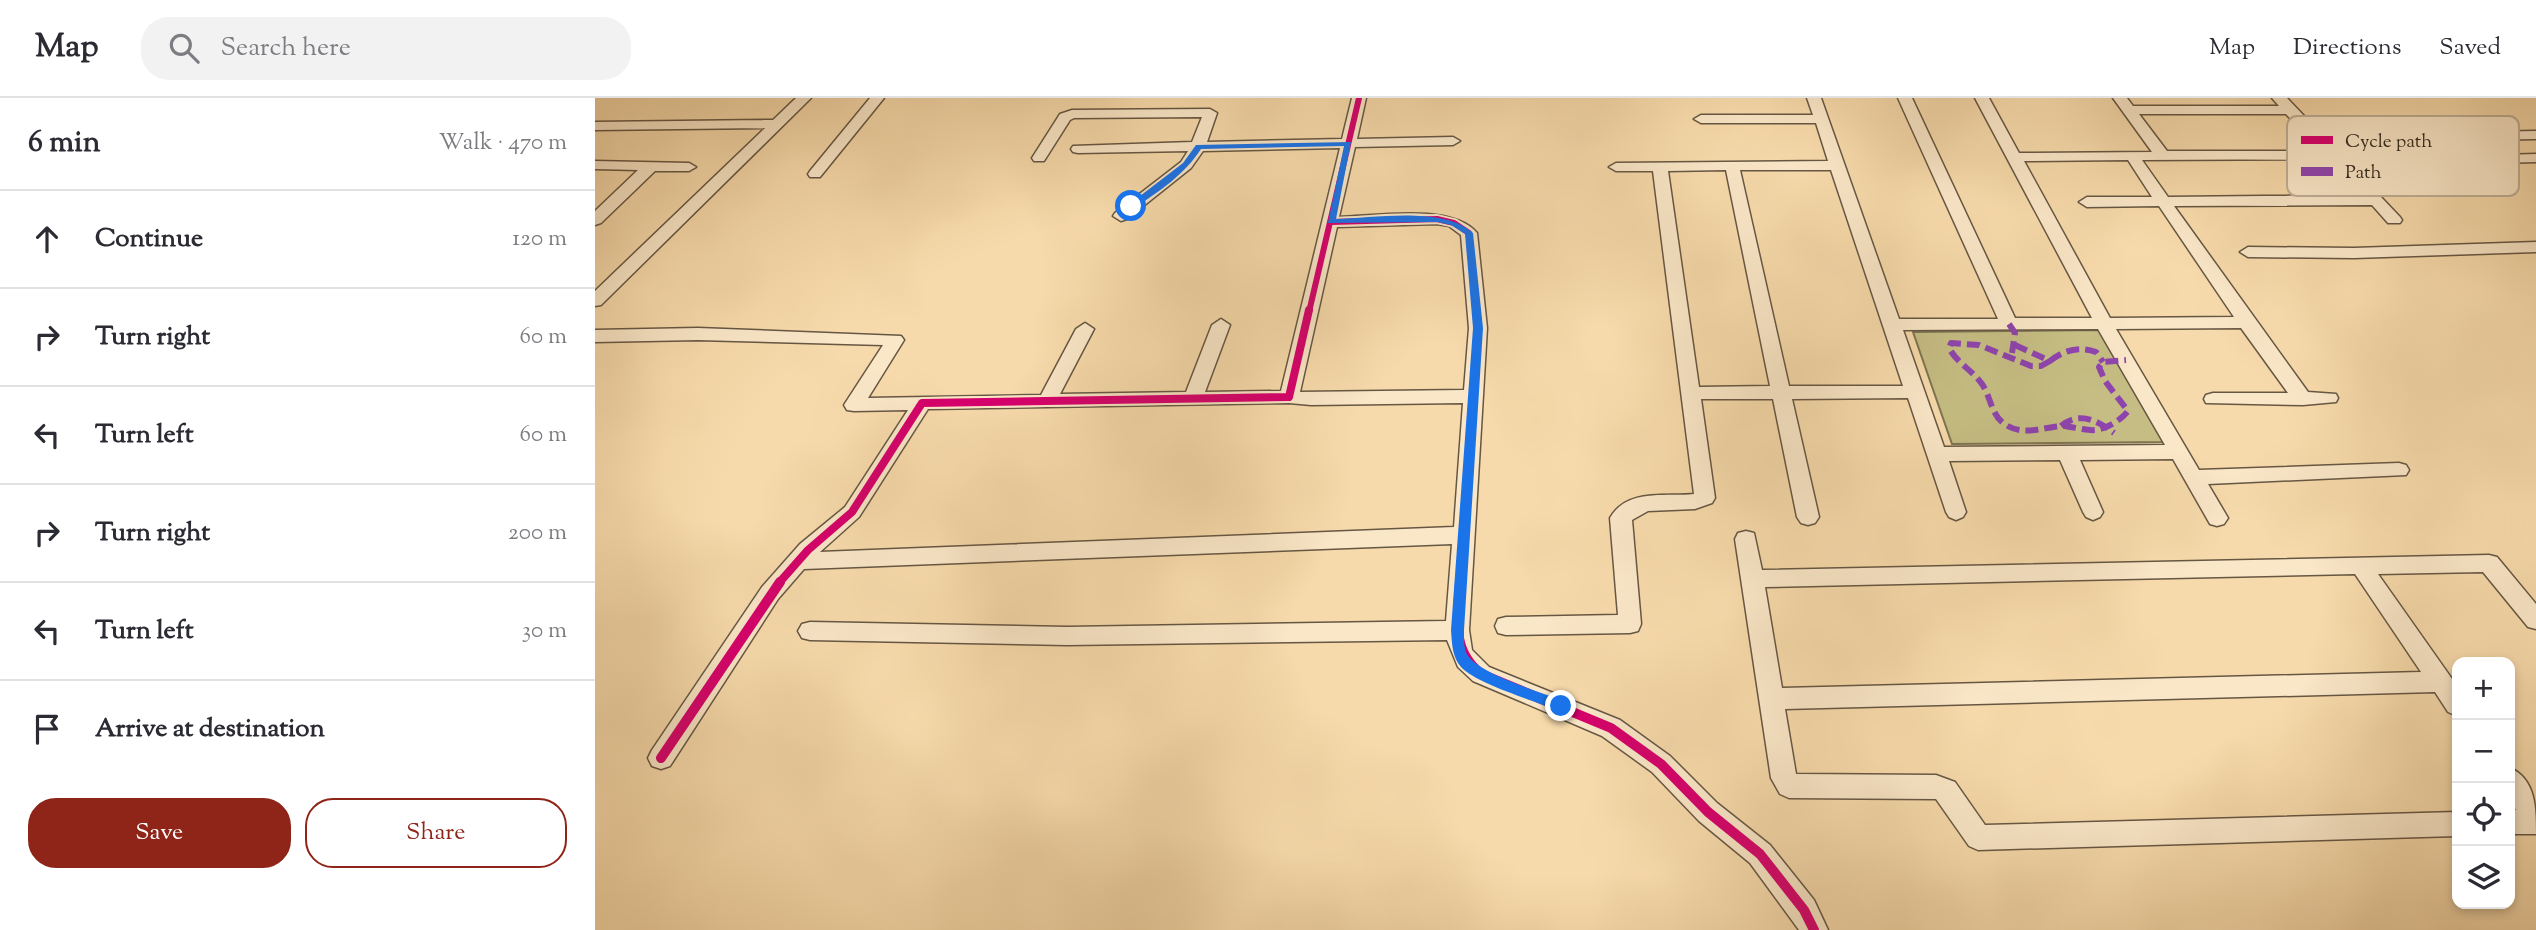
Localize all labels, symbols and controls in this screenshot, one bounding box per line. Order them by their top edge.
search box [141,17,631,80]
text: Map [35,24,99,72]
icon: search [165,29,203,67]
text: Search here [221,30,351,67]
text: Map [2209,31,2255,65]
text: Directions [2293,31,2401,65]
text: Saved [2439,31,2501,65]
legend [2287,116,2519,196]
text: 6 min [28,122,100,165]
text: Walk · 470 m [439,127,567,160]
text: Cycle path [2345,129,2432,156]
text: Path [2345,160,2382,187]
route start [1115,190,1146,221]
icon: ahead [28,220,66,258]
text: Continue [95,221,203,258]
text: 120 m [512,223,567,256]
icon: right [28,318,66,356]
text: Turn right [95,319,210,356]
text: 60 m [519,321,567,354]
icon: left [28,416,66,454]
text: Turn left [95,417,194,454]
text: 60 m [519,419,567,452]
icon: right [28,514,66,552]
text: Turn right [95,515,210,552]
text: 200 m [508,517,567,550]
icon: left [28,612,66,650]
text: Turn left [95,613,194,650]
text: 30 m [522,615,567,648]
map controls [2452,657,2515,909]
button: + [2452,657,2515,720]
route end [1545,690,1576,721]
icon: arrive [28,710,66,748]
text: Arrive at destination [95,711,325,748]
button: − [2452,720,2515,783]
button: locate [2452,783,2515,846]
button: Save [28,798,291,868]
button: Share [305,798,567,868]
button: layers [2452,846,2515,909]

